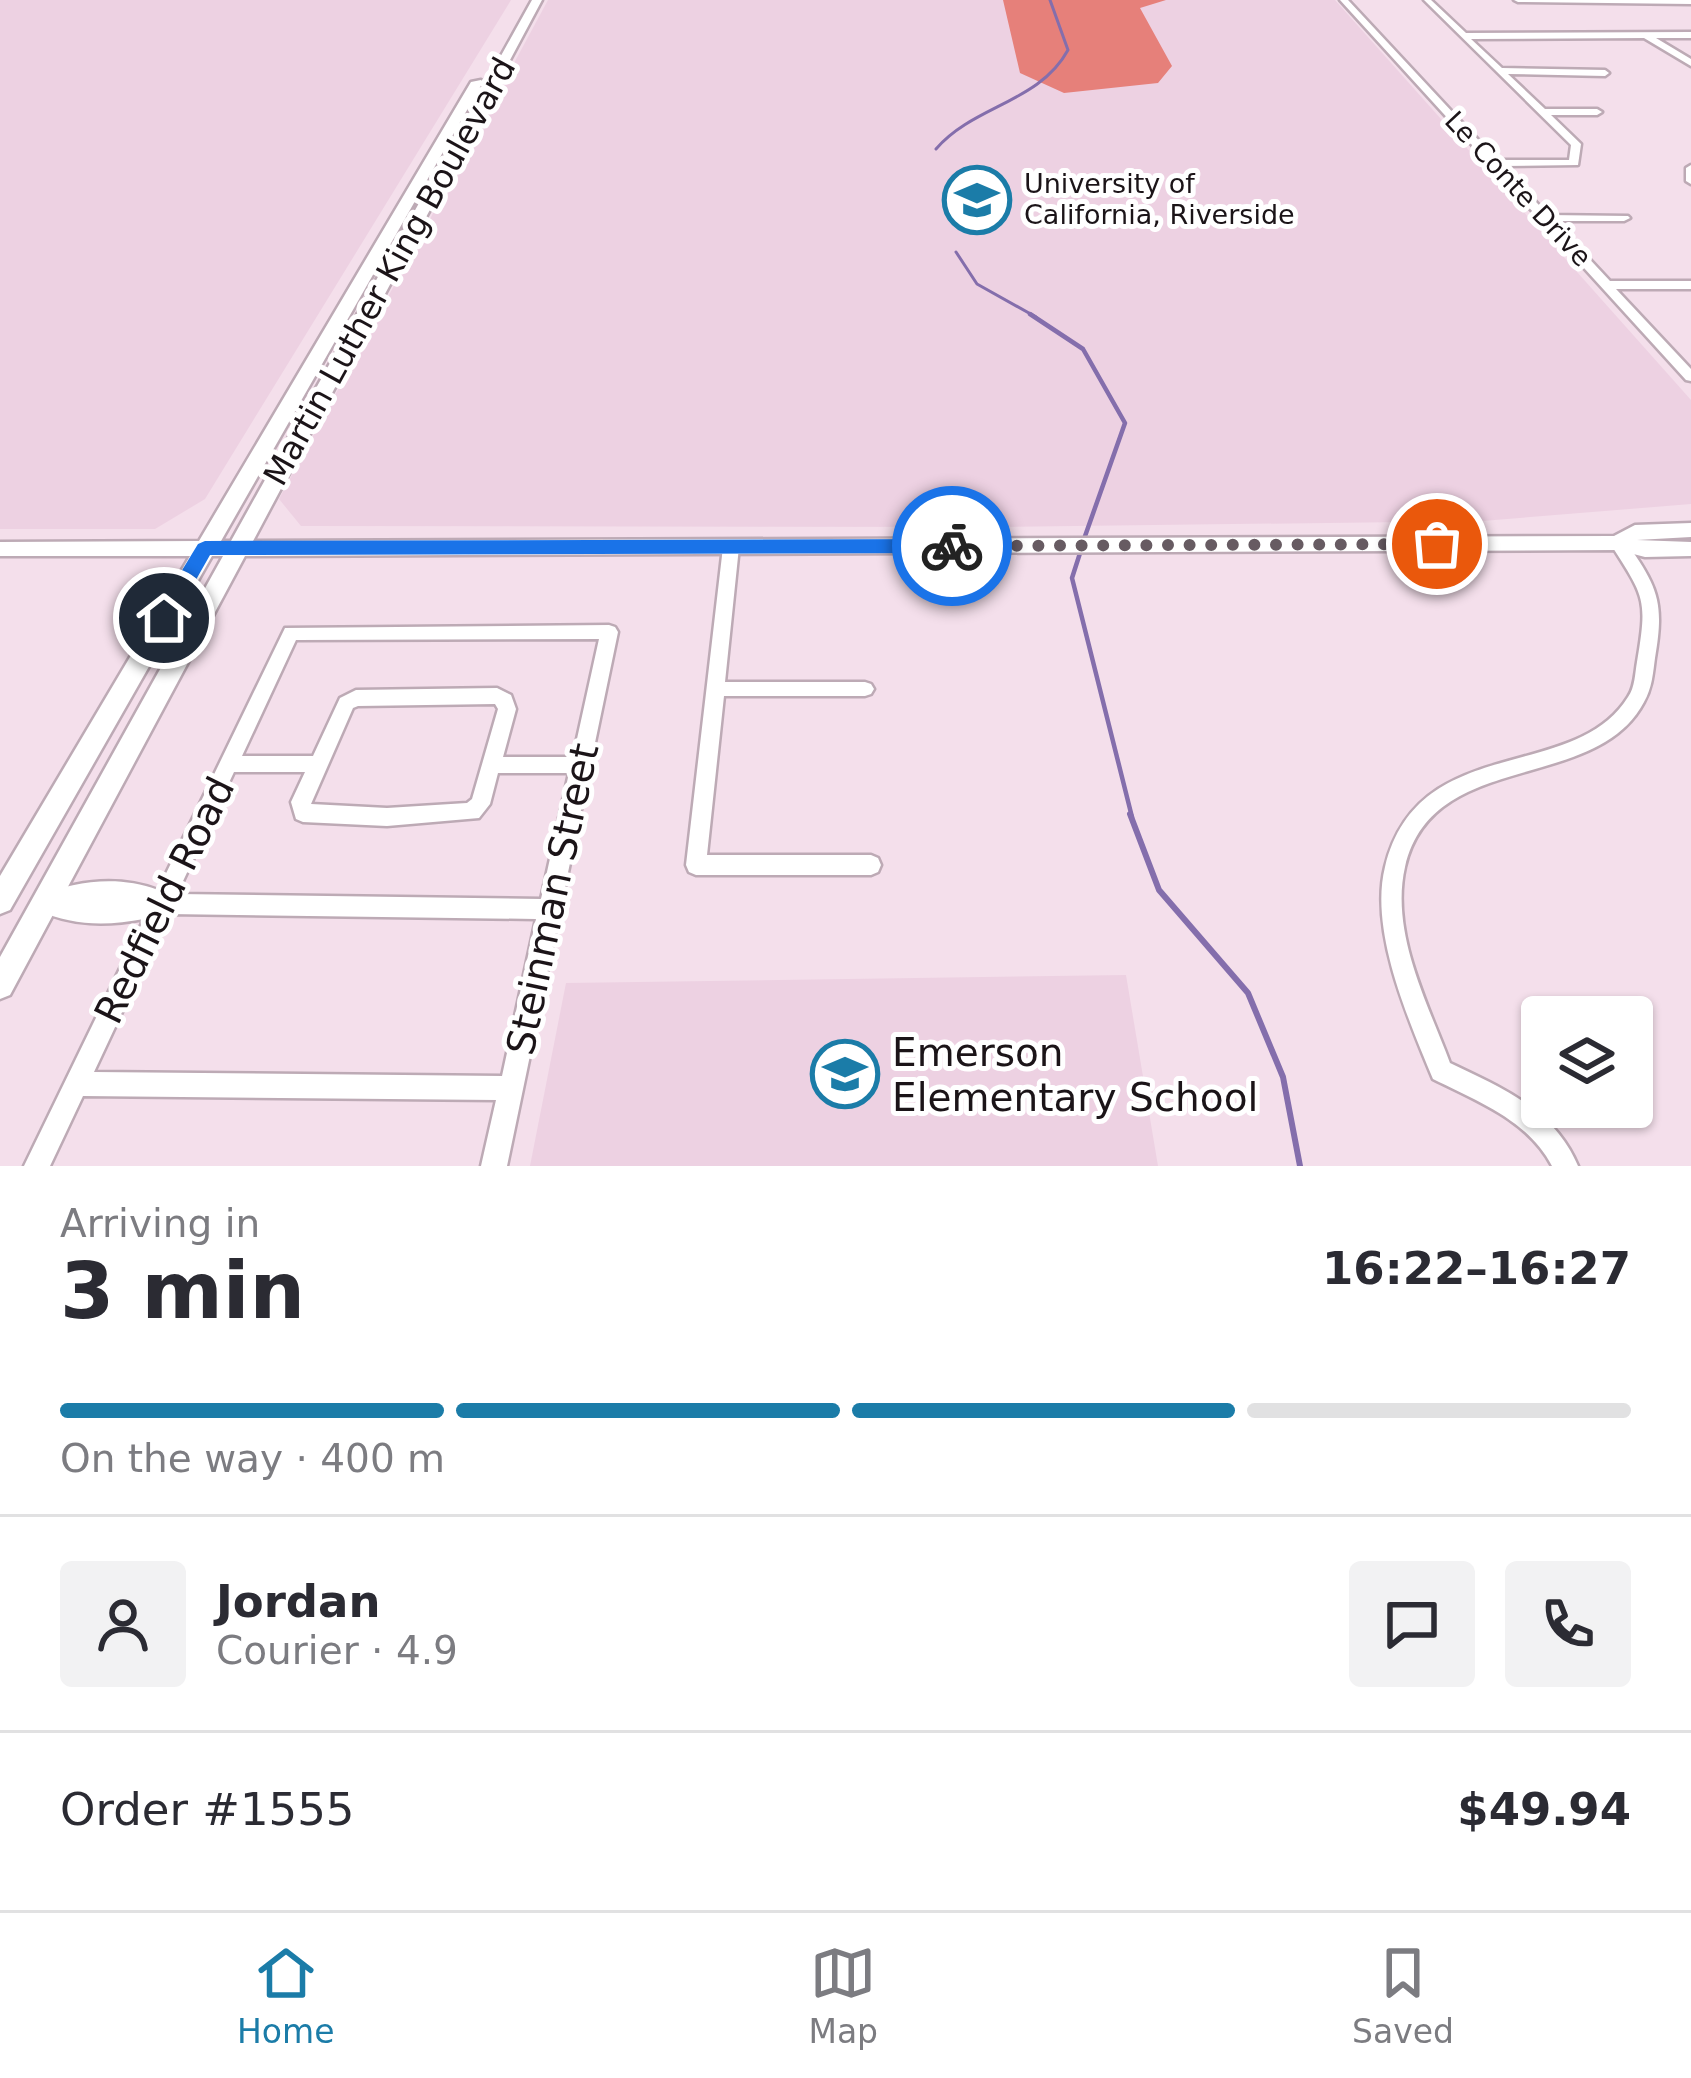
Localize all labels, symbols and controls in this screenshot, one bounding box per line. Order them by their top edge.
street label: Martin Luther King Boulevard [255,51,524,492]
street label: Le Conte Drive [1439,105,1598,272]
school or university icon: University of California, Riverside [942,165,1012,235]
place label: University of California, Riverside [1024,168,1295,230]
courier [892,486,1012,606]
pin [1386,493,1488,595]
icon: bag [1404,511,1470,577]
icon: bike [919,513,985,579]
pin [113,567,215,669]
icon: home [131,585,197,651]
street label: Steinman Street [498,739,607,1059]
street label: Redfield Road [85,770,244,1031]
map controls [1521,996,1653,1128]
button: layers [1521,996,1653,1128]
place label: Emerson Elementary School [892,1030,1258,1120]
school or university icon: Emerson Elementary School [810,1039,880,1109]
text: Arriving in [60,1201,260,1246]
text: 16:22–16:27 [1322,1242,1631,1295]
text: 3 min [60,1246,305,1336]
text: On the way · 400 m [60,1436,445,1481]
button: person [60,1561,186,1687]
button: chat [1349,1561,1475,1687]
button: phone [1505,1561,1631,1687]
text: Jordan [216,1575,380,1628]
text: Courier · 4.9 [216,1628,458,1673]
text: Order #1555 [60,1783,354,1836]
text: $49.94 [1457,1783,1631,1836]
tab: Home [237,1940,334,2051]
tab: Map [808,1940,878,2051]
tab: Saved [1352,1940,1454,2051]

